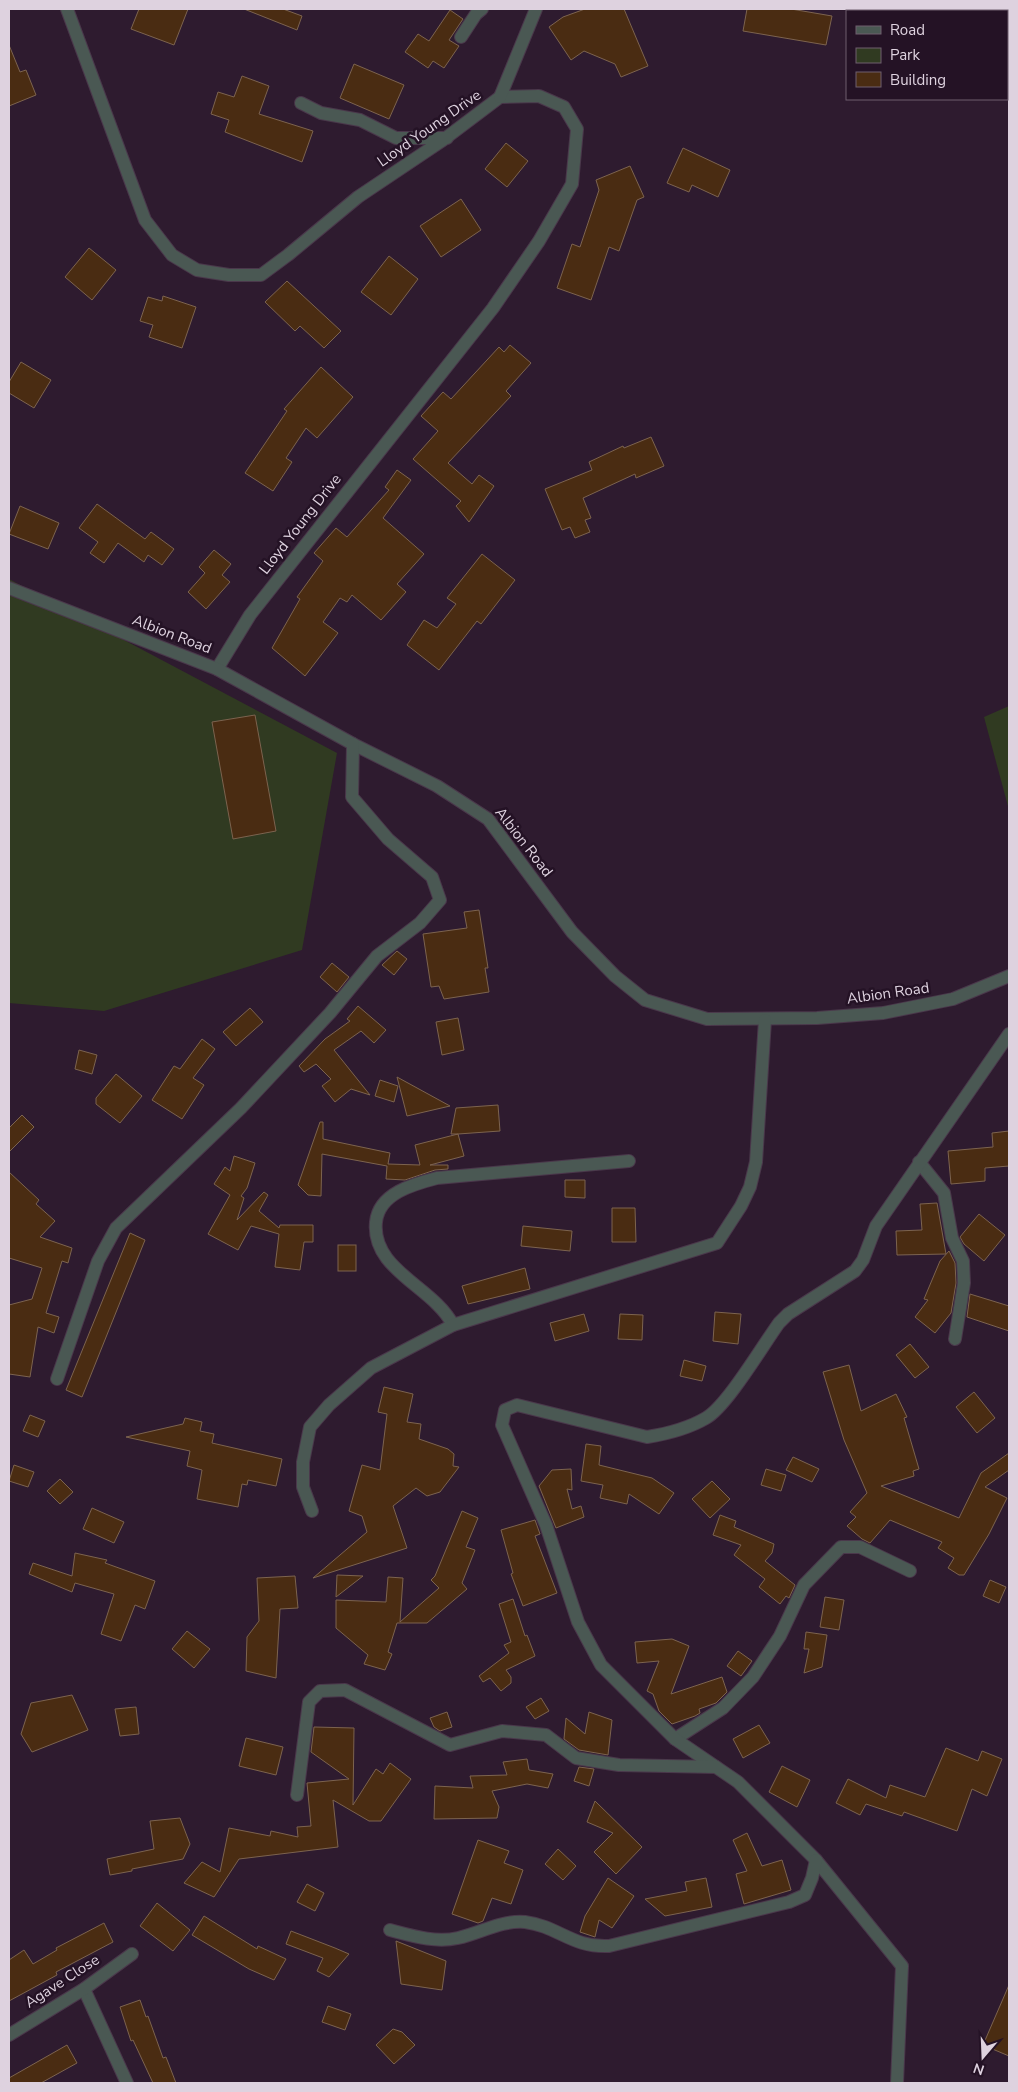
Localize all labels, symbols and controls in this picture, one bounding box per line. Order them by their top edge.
legend [846,10,1008,100]
text: Road [890,20,925,40]
text: Park [890,45,920,65]
text: Building [890,70,946,90]
street label: Lloyd Young Drive [373,85,485,171]
street label: Lloyd Young Drive [255,470,346,578]
street label: Albion Road [130,610,214,658]
street label: Albion Road [491,803,557,881]
street label: Albion Road [845,977,931,1009]
street label: Agave Close [21,1949,103,2013]
north arrow [958,2032,1008,2082]
text: N [971,2058,987,2080]

